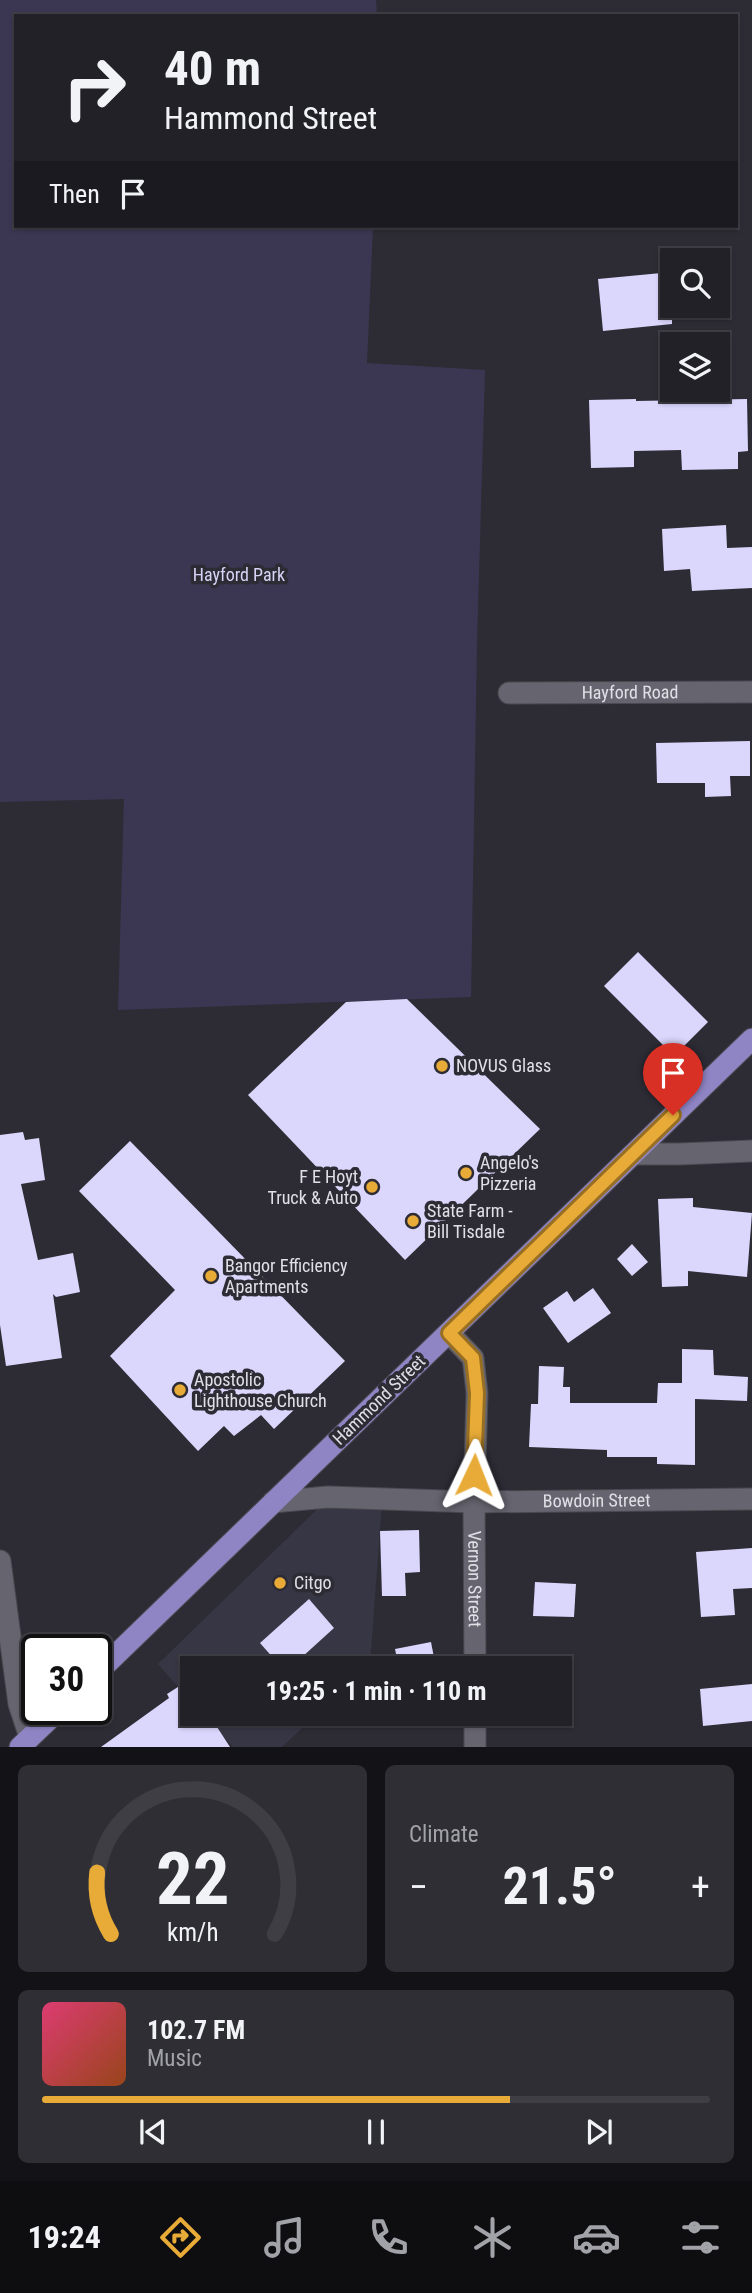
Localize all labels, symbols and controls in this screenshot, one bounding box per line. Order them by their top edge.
text: 40 m [164,40,261,97]
icon: right [49,42,140,133]
text: Hammond Street [164,99,377,137]
icon: arrive [114,175,152,213]
text: Then [49,179,100,209]
map controls [660,248,730,402]
button: search [660,248,730,318]
button: layers [660,332,730,402]
park label: Hayford Park [193,564,285,585]
street label: Hayford Road [582,681,678,703]
pin [643,1043,703,1115]
icon: arrive [654,1054,692,1092]
place label: NOVUS Glass [456,1055,551,1076]
marker: NOVUS Glass [434,1058,450,1074]
place label: Angelo's Pizzeria [480,1152,539,1194]
marker: Angelo's Pizzeria [458,1165,474,1181]
place label: F E Hoyt Truck & Auto [267,1166,358,1208]
marker: F E Hoyt Truck & Auto [364,1179,380,1195]
place label: State Farm - Bill Tisdale [427,1200,513,1242]
marker: State Farm - Bill Tisdale [405,1213,421,1229]
place label: Bangor Efficiency Apartments [225,1255,348,1297]
marker: Bangor Efficiency Apartments [203,1268,219,1284]
street label: Hammond Street [328,1350,429,1449]
place label: Apostolic Lighthouse Church [194,1369,327,1411]
marker: Apostolic Lighthouse Church [172,1382,188,1398]
position arrow [437,1438,511,1512]
street label: Bowdoin Street [543,1489,651,1511]
street label: Vernon Street [464,1531,486,1627]
place label: Citgo [294,1572,332,1593]
marker: Citgo [272,1575,288,1591]
speed limit sign: 30 [21,1634,112,1725]
text: 19:25 · 1 min · 110 m [266,1676,486,1706]
text: Climate [409,1821,479,1848]
text: 22 [156,1837,229,1923]
text: 21.5° [502,1856,617,1917]
text: − [409,1865,428,1909]
text: + [691,1865,710,1909]
text: km/h [167,1918,218,1947]
text: 102.7 FM [147,2015,245,2045]
text: Music [147,2045,202,2072]
icon: previous [134,2113,172,2151]
icon: pause [357,2113,395,2151]
icon: next [580,2113,618,2151]
icon: directions [156,2213,205,2262]
icon: music [260,2213,309,2262]
icon: phone [364,2213,413,2262]
icon: climate [468,2213,517,2262]
icon: car [572,2213,621,2262]
icon: filters [676,2213,725,2262]
text: 19:24 [27,2218,101,2256]

